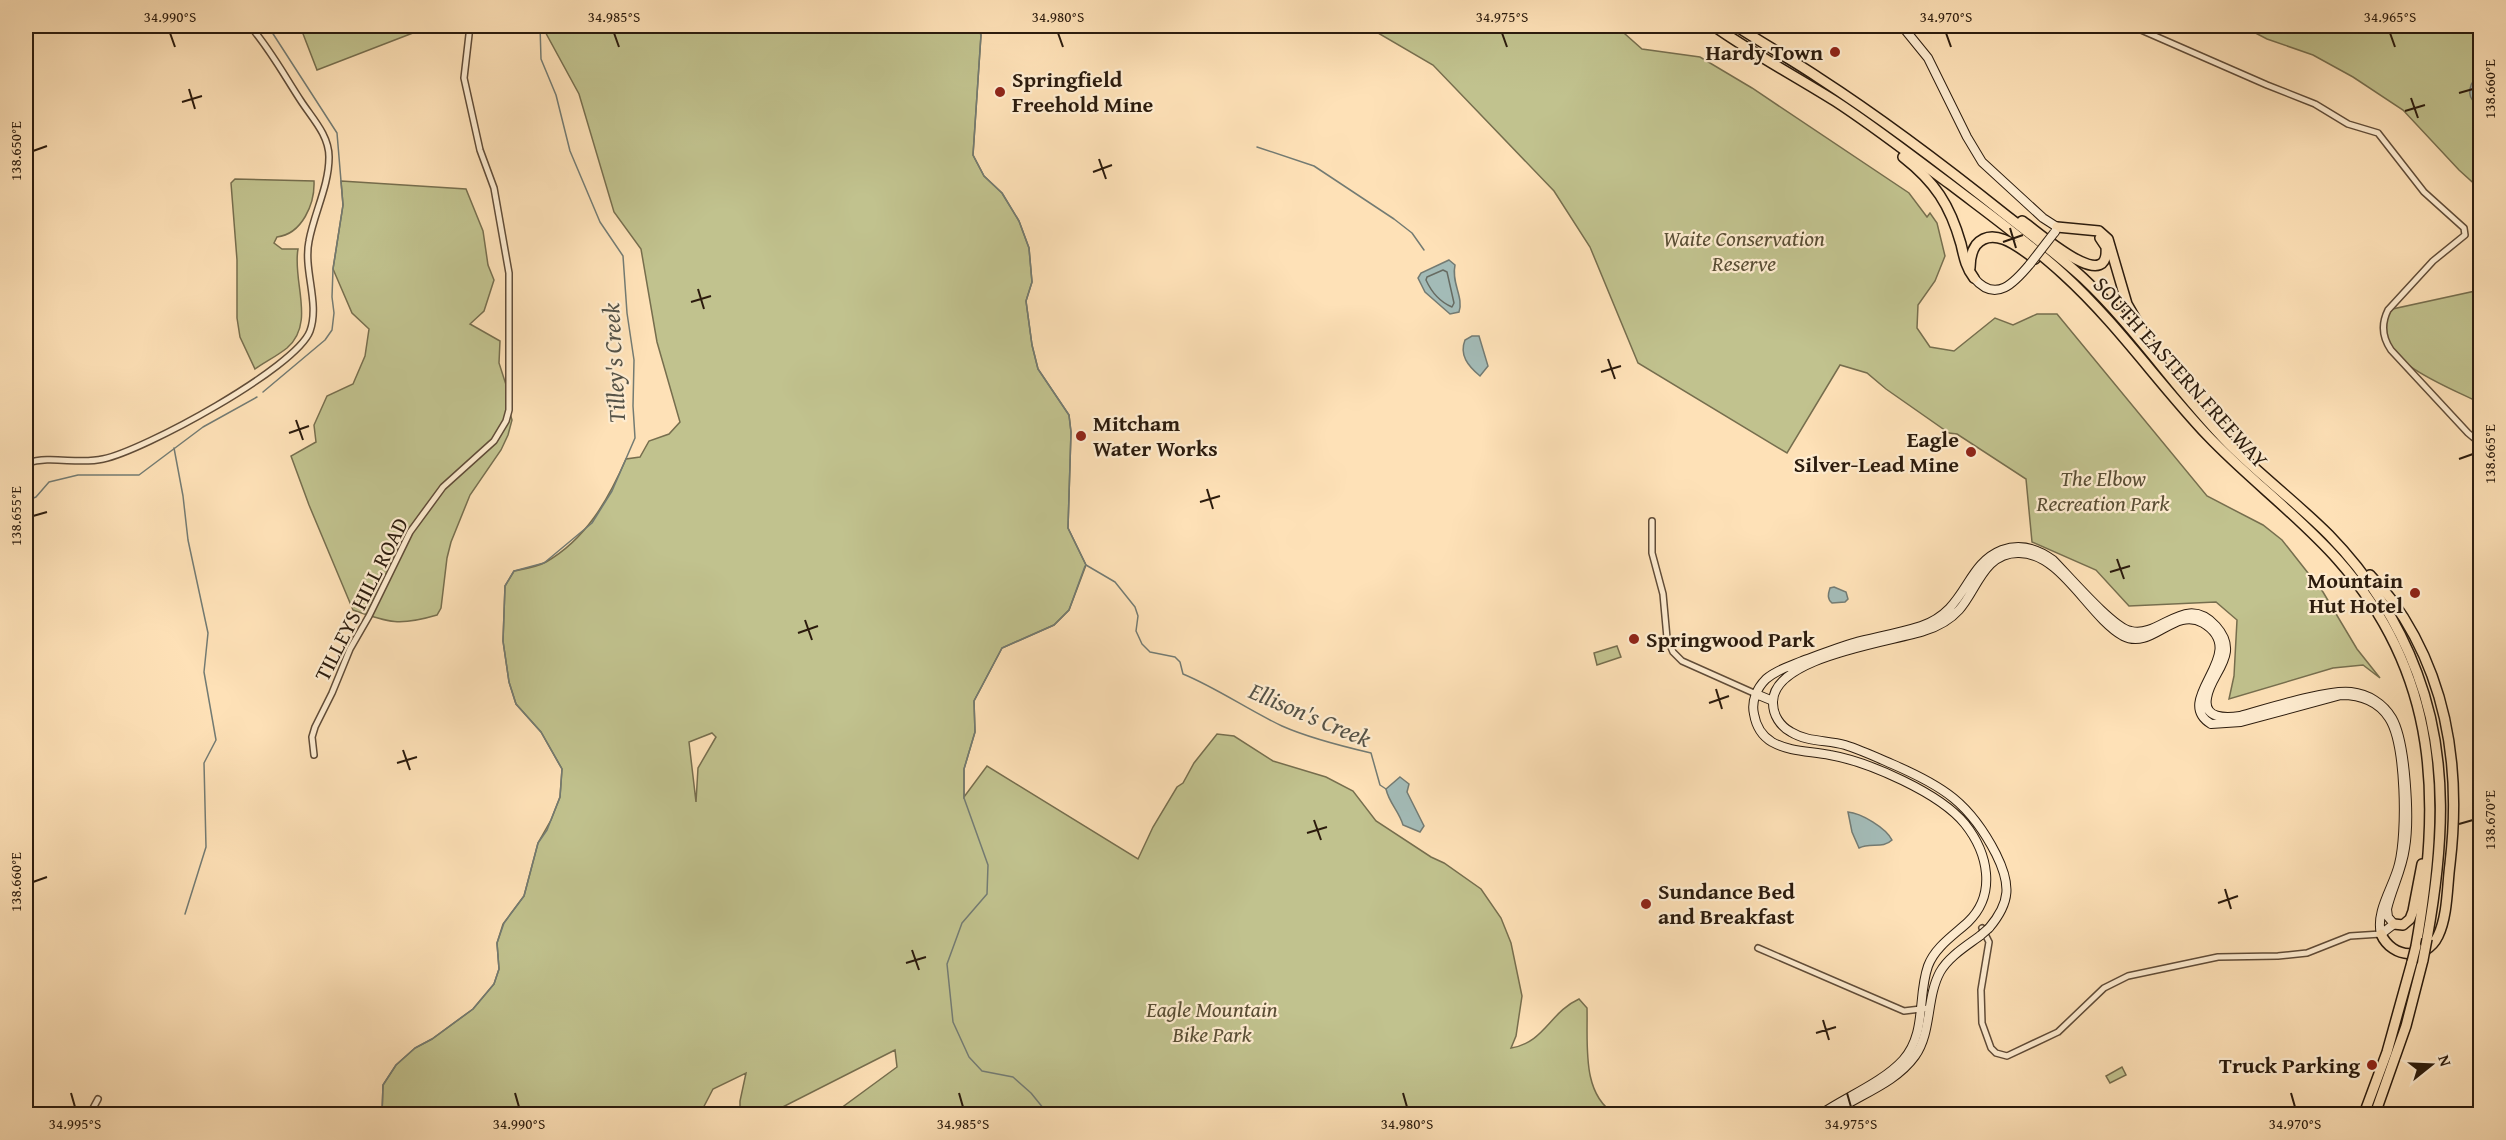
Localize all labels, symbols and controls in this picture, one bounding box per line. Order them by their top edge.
text: 34.990°S [144,6,196,27]
text: 34.985°S [588,6,640,27]
text: 34.980°S [1032,6,1084,27]
text: 34.975°S [1476,6,1528,27]
text: 34.970°S [1920,6,1972,27]
text: 34.965°S [2364,6,2416,27]
place label: Hardy Town [1705,36,1823,68]
marker: Hardy Town [1828,45,1842,59]
text: 138.660°E [2479,59,2500,119]
place label: Springfield Freehold Mine [1012,63,1153,120]
marker: Springfield Freehold Mine [993,85,1007,99]
text: 138.650°E [5,121,26,181]
park label: Waite Conservation Reserve [1663,222,1825,279]
street label: SOUTH EASTERN FREEWAY [2086,269,2276,475]
water label: Tilley's Creek [593,302,634,424]
place label: Mitcham Water Works [1093,407,1218,464]
place label: Eagle Silver-Lead Mine [1794,423,1959,480]
text: 138.665°E [2479,424,2500,484]
marker: Mitcham Water Works [1074,429,1088,443]
marker: Eagle Silver-Lead Mine [1964,445,1978,459]
park label: The Elbow Recreation Park [2036,462,2170,519]
text: 138.655°E [5,486,26,546]
street label: TILLEYS HILL ROAD [306,512,416,686]
place label: Mountain Hut Hotel [2307,564,2403,621]
marker: Mountain Hut Hotel [2408,586,2422,600]
place label: Springwood Park [1646,623,1815,655]
marker: Springwood Park [1627,632,1641,646]
water label: Ellison's Creek [1243,673,1377,756]
text: 138.670°E [2479,790,2500,850]
text: 138.660°E [5,852,26,912]
place label: Sundance Bed and Breakfast [1658,875,1795,932]
marker: Sundance Bed and Breakfast [1639,897,1653,911]
park label: Eagle Mountain Bike Park [1145,993,1278,1050]
north arrow [2401,1035,2461,1095]
place label: Truck Parking [2219,1049,2360,1081]
text: N [2432,1052,2458,1069]
marker: Truck Parking [2365,1058,2379,1072]
text: 34.995°S [49,1113,101,1134]
text: 34.990°S [493,1113,545,1134]
text: 34.985°S [937,1113,989,1134]
text: 34.980°S [1381,1113,1433,1134]
text: 34.975°S [1825,1113,1877,1134]
text: 34.970°S [2269,1113,2321,1134]

